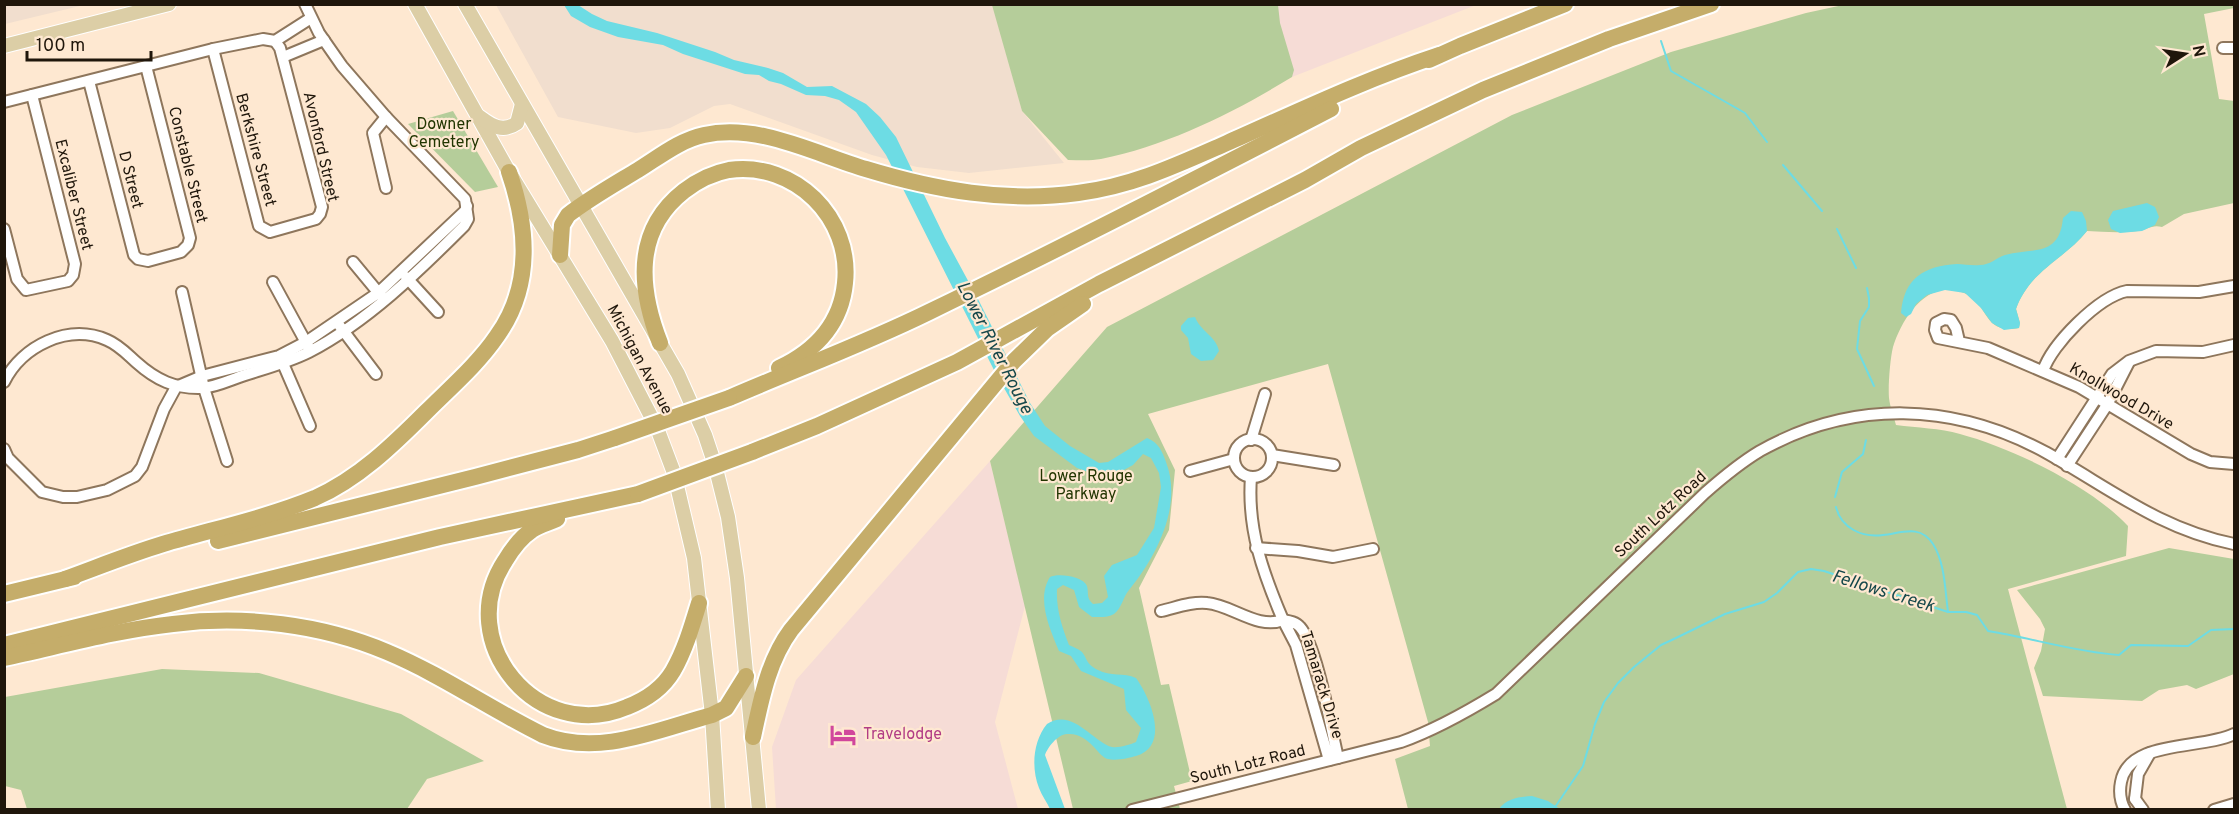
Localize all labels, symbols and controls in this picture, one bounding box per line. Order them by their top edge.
scale bar [27,24,152,62]
north arrow [2155,24,2215,84]
text: 100 m [36,35,85,58]
text: N [2187,44,2209,59]
street label: Avonford Street [298,90,342,204]
street label: Berkshire Street [230,91,280,209]
street label: Constable Street [163,105,211,225]
park label: Downer Cemetery [409,115,479,153]
street label: Excaliber Street [50,137,96,253]
street label: D Street [113,149,147,211]
water label: Lower River Rouge [951,278,1038,419]
street label: Michigan Avenue [602,302,676,418]
street label: Knollwood Drive [2065,359,2177,435]
park label: Lower Rouge Parkway [1039,467,1133,505]
street label: South Lotz Road [1611,467,1711,563]
water label: Fellows Creek [1829,566,1938,619]
street label: Tamarack Drive [1295,629,1347,741]
hotel icon: Travelodge [828,720,858,750]
place label: Travelodge [863,725,942,745]
street label: South Lotz Road [1188,741,1308,789]

